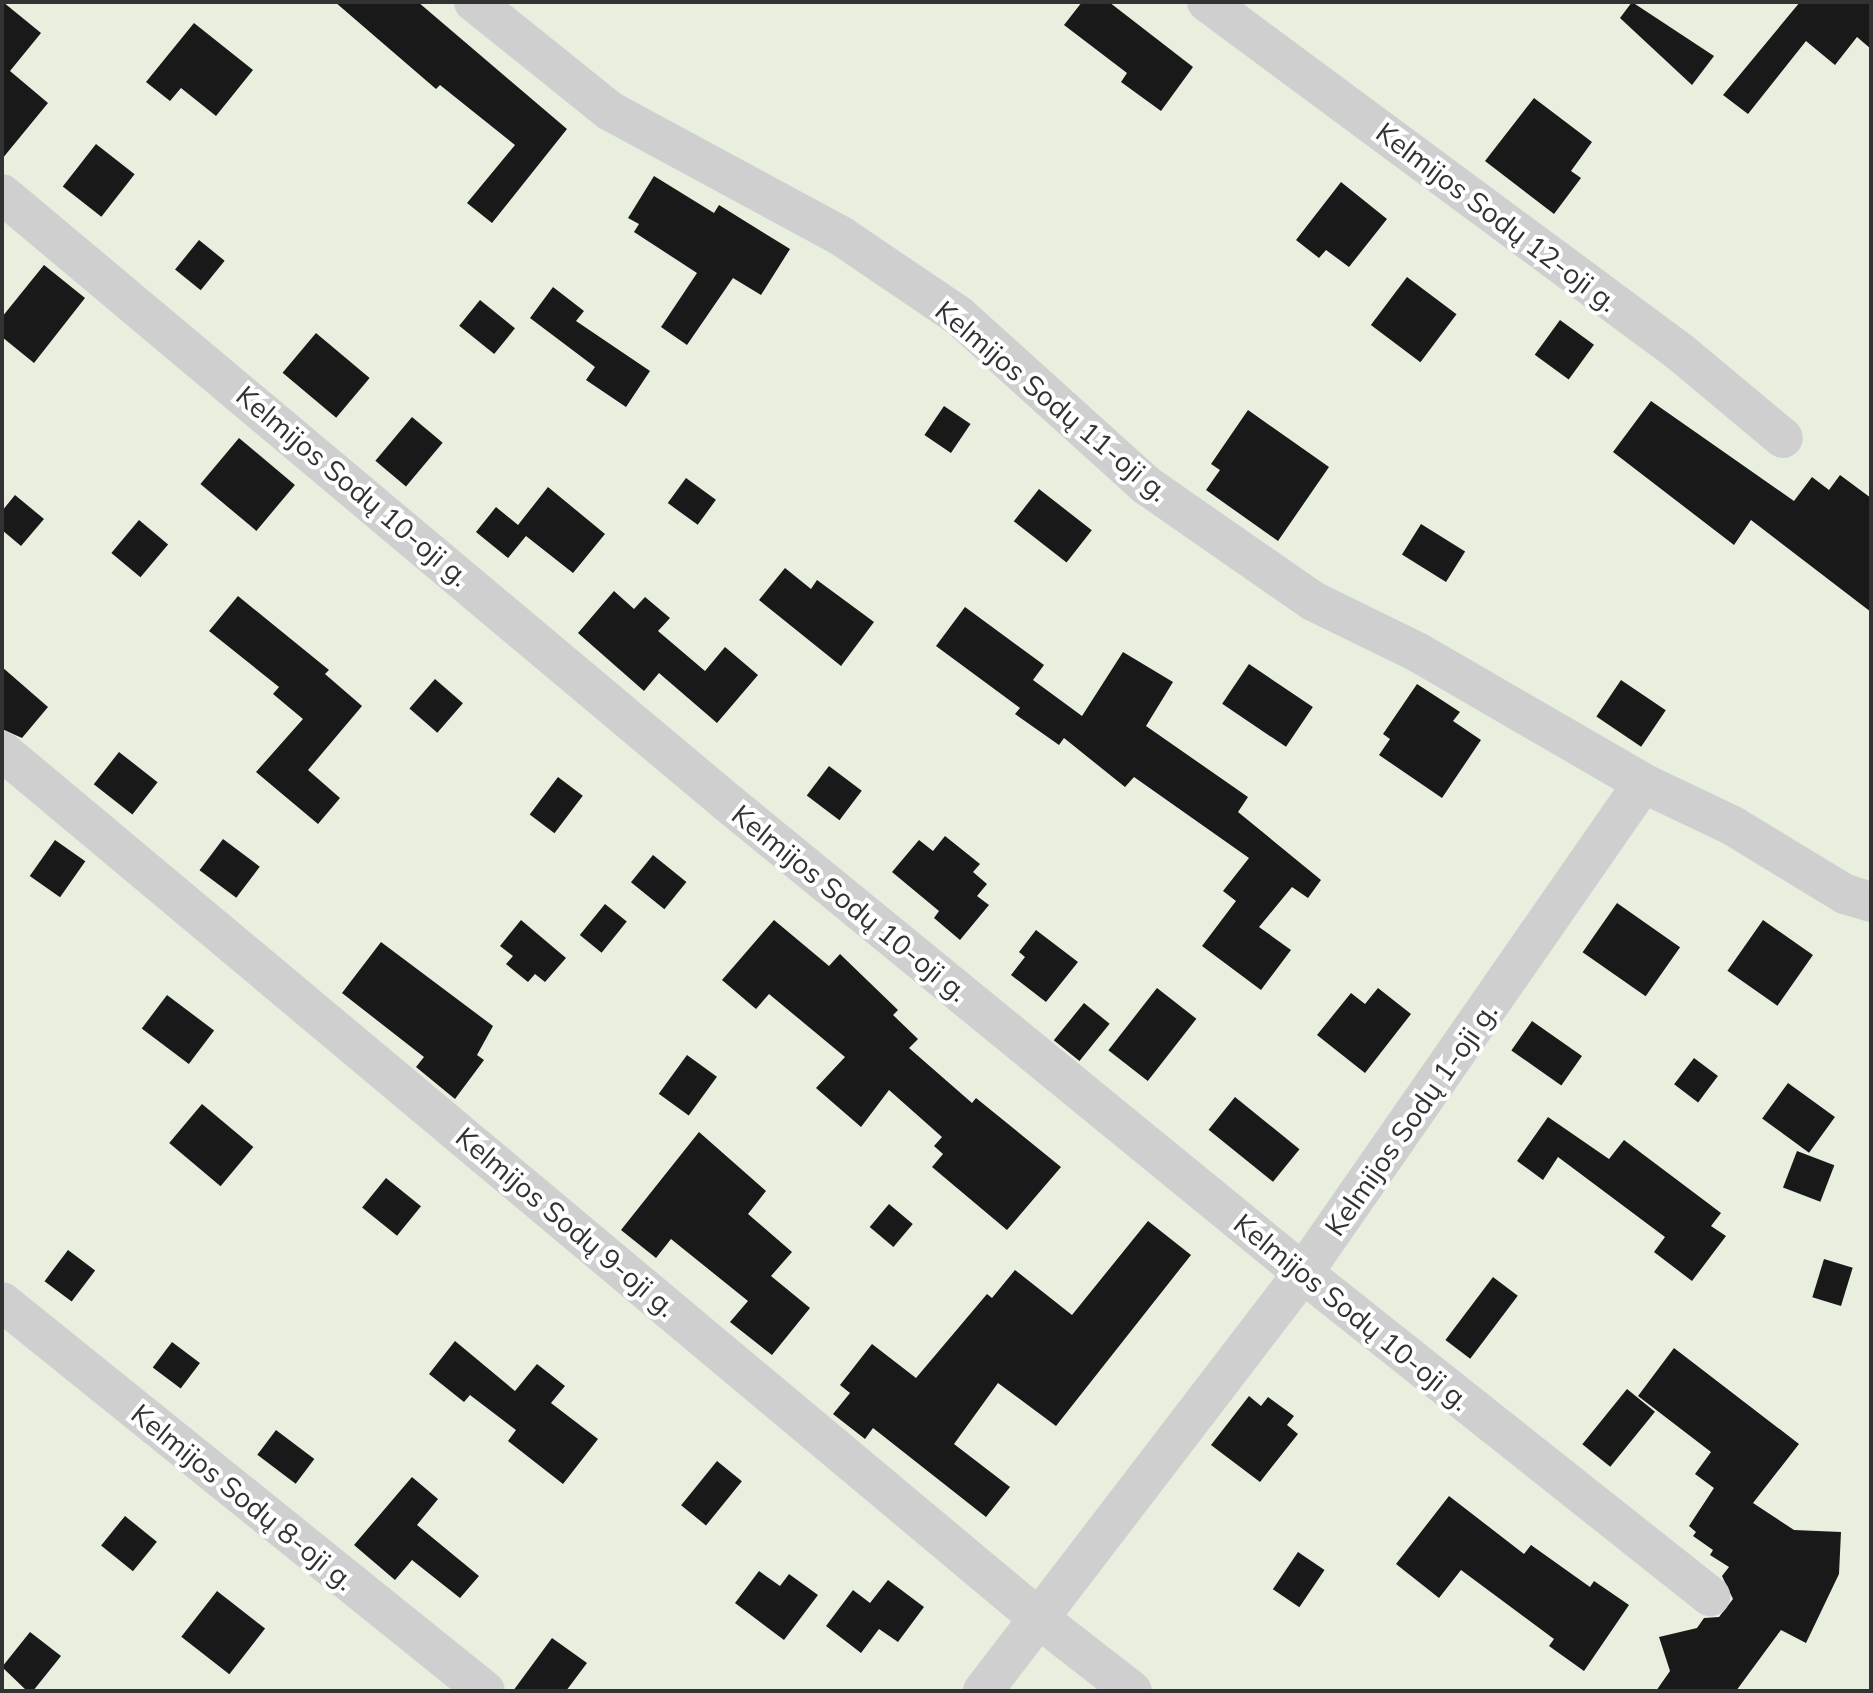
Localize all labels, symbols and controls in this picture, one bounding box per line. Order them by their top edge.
street label: Kelmijos Sodų 12-oji g. [1369,115,1625,319]
street label: Kelmijos Sodų 11-oji g. [929,294,1175,508]
street label: Kelmijos Sodų 10-oji g. [230,379,476,593]
street label: Kelmijos Sodų 10-oji g. [725,797,975,1009]
street label: Kelmijos Sodų 1-oji g. [1318,996,1504,1242]
street label: Kelmijos Sodų 9-oji g. [449,1120,683,1324]
street label: Kelmijos Sodų 10-oji g. [1227,1206,1477,1418]
street label: Kelmijos Sodų 8-oji g. [125,1397,361,1597]

